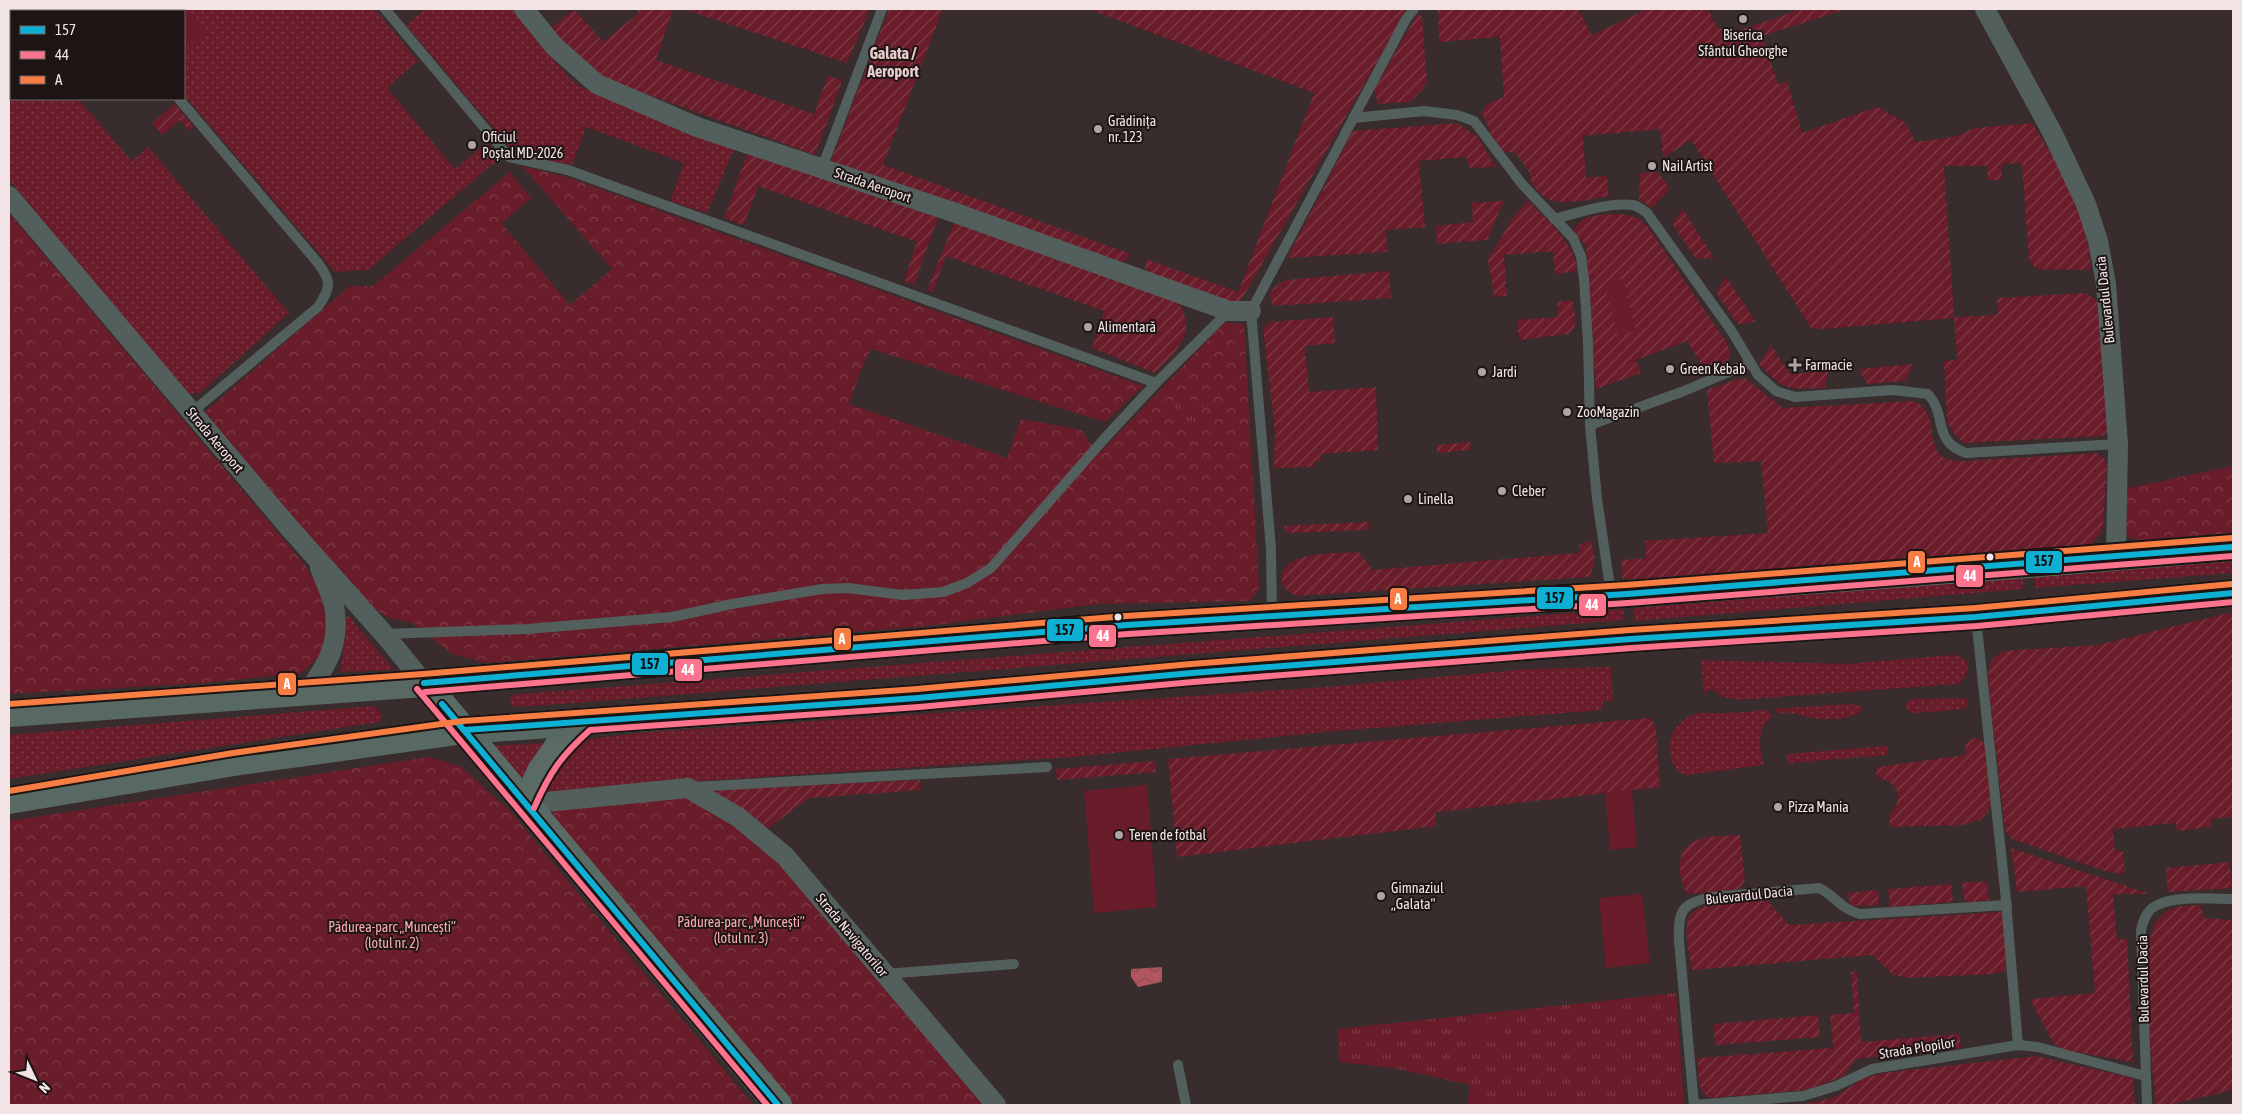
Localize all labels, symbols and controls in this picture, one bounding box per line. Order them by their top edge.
legend [10,10,185,100]
marker: Biserica Sfântul Gheorghe [1737,13,1749,25]
text: 157 [55,21,76,38]
place label: Biserica Sfântul Gheorghe [1698,27,1788,59]
district label: Galata / Aeroport [866,44,919,80]
text: 44 [55,46,69,63]
text: A [55,71,63,88]
place label: Grădinița nr. 123 [1108,113,1156,145]
marker: Grădinița nr. 123 [1092,123,1104,135]
place label: Oficiul Poștal MD-2026 [482,129,564,161]
marker: Oficiul Poștal MD-2026 [466,139,478,151]
place label: Nail Artist [1662,158,1713,174]
marker: Nail Artist [1646,160,1658,172]
street label: Strada Aeroport [832,164,914,206]
street label: Bulevardul Dacia [2092,256,2118,344]
place label: Alimentară [1098,319,1156,335]
marker: Alimentară [1082,321,1094,333]
place label: Farmacie [1805,357,1852,373]
marker: Farmacie [1789,359,1801,371]
place label: Green Kebab [1680,361,1746,377]
marker: Green Kebab [1664,363,1676,375]
place label: Jardi [1492,364,1517,380]
marker: Jardi [1476,366,1488,378]
street label: Strada Aeroport [183,404,247,476]
place label: ZooMagazin [1577,404,1640,420]
marker: ZooMagazin [1561,406,1573,418]
place label: Cleber [1512,483,1546,499]
marker: Cleber [1496,485,1508,497]
place label: Linella [1418,491,1454,507]
marker: Linella [1402,493,1414,505]
line badge: A [1907,550,1926,574]
line badge: 157 [2025,550,2063,574]
unlabelled marker [1985,552,1995,562]
text: 157 [2034,553,2054,569]
text: A [1913,554,1921,570]
line badge: 44 [1955,564,1984,588]
text: 44 [1962,568,1977,584]
line badge: 157 [1536,586,1574,610]
line badge: A [1389,587,1408,611]
text: 157 [1545,590,1565,606]
text: A [1394,591,1402,607]
line badge: 44 [1578,593,1607,617]
text: 44 [1584,597,1599,613]
unlabelled marker [1113,612,1123,622]
line badge: 157 [1046,618,1084,642]
text: 157 [1055,622,1075,638]
line badge: 44 [1088,624,1117,648]
line badge: A [833,627,852,651]
text: 44 [1095,628,1110,644]
text: A [838,631,846,647]
line badge: 157 [631,652,669,676]
text: 157 [640,656,660,672]
line badge: 44 [674,658,703,682]
text: 44 [680,662,695,678]
line badge: A [277,672,297,696]
text: A [283,676,291,692]
place label: Pizza Mania [1788,799,1849,815]
marker: Pizza Mania [1772,801,1784,813]
place label: Teren de fotbal [1129,827,1206,843]
marker: Teren de fotbal [1113,829,1125,841]
place label: Gimnaziul „Galata“ [1391,880,1444,912]
street label: Bulevardul Dacia [1705,882,1793,908]
street label: Strada Navigatorilor [813,890,892,980]
marker: Gimnaziul „Galata“ [1375,890,1387,902]
park label: Pădurea-parc „Muncești” (lotul nr. 3) [677,914,805,946]
park label: Pădurea-parc „Muncești” (lotul nr. 2) [328,919,456,951]
street label: Bulevardul Dacia [2134,935,2152,1023]
street label: Strada Plopilor [1878,1034,1957,1062]
north arrow [10,1054,60,1104]
text: N [36,1079,53,1096]

